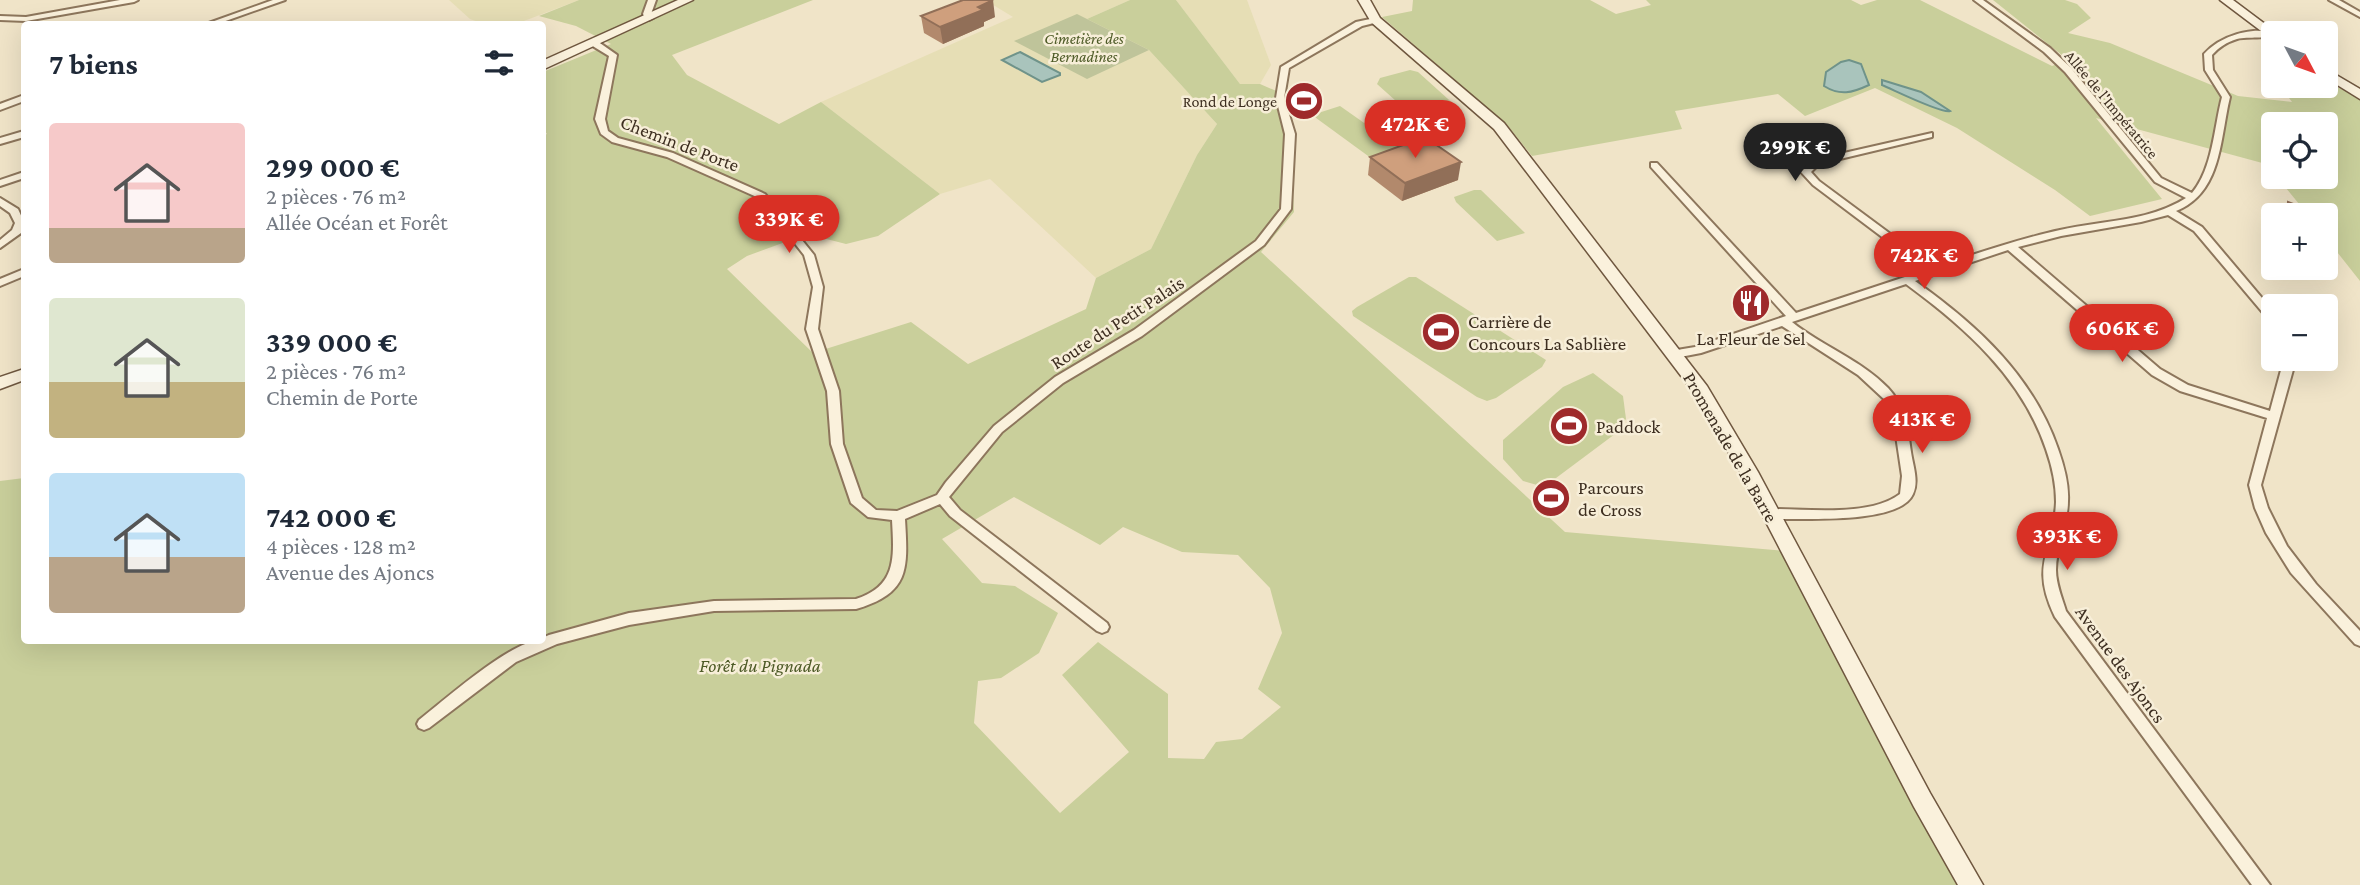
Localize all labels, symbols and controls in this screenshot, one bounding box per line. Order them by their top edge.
north arrow [2261,21,2338,98]
map controls [2261,21,2338,371]
park label: Cimetière des Bernadines [1044,30,1124,65]
icon: filters [480,44,518,82]
text: 7 biens [49,47,138,80]
street label: Allée de l'Impératrice [2061,47,2162,162]
sports icon: Rond de Longe [1283,80,1325,122]
place label: Rond de Longe [1183,93,1277,111]
pin: 472K € [1358,100,1472,160]
text: 472K € [1381,110,1449,136]
street label: Chemin de Porte [617,111,742,176]
button: locate [2261,112,2338,189]
pin: 299K € [1738,124,1852,183]
text: 299K € [1760,133,1830,159]
text: 299 000 € [266,150,400,183]
icon: home [105,151,189,235]
text: 2 pièces · 76 m² [266,183,406,209]
pin: 339K € [732,196,846,255]
button: + [2261,203,2338,280]
text: 339K € [754,205,824,231]
text: Allée Océan et Forêt [266,209,448,235]
pin: 742K € [1867,232,1981,291]
text: 742K € [1890,241,1958,267]
street label: Route du Petit Palais [1047,272,1188,373]
restaurant icon: La Fleur de Sel [1730,282,1772,324]
button: − [2261,294,2338,371]
pin: 606K € [2065,304,2179,364]
sports icon: Carrière de Concours La Sablière [1420,311,1462,353]
place label: Carrière de Concours La Sablière [1468,311,1626,354]
text: 606K € [2085,314,2159,340]
text: 339 000 € [266,325,397,358]
icon: home [105,326,189,410]
place label: La Fleur de Sel [1696,328,1806,349]
text: 2 pièces · 76 m² [266,358,406,384]
street label: Promenade de la Barre [1679,368,1782,526]
text: Chemin de Porte [266,384,418,410]
pin: 413K € [1865,396,1979,455]
sports icon: Paddock [1548,405,1590,447]
text: 413K € [1889,405,1955,431]
place label: Paddock [1596,416,1661,437]
sports icon: Parcours de Cross [1530,477,1572,519]
place label: Parcours de Cross [1578,477,1644,520]
text: 742 000 € [266,500,396,533]
icon: home [105,501,189,585]
pin: 393K € [2010,512,2124,572]
text: 393K € [2033,522,2101,548]
text: 4 pièces · 128 m² [266,533,416,559]
text: Avenue des Ajoncs [266,559,435,585]
street label: Avenue des Ajoncs [2070,602,2170,727]
park label: Forêt du Pignada [699,655,821,676]

